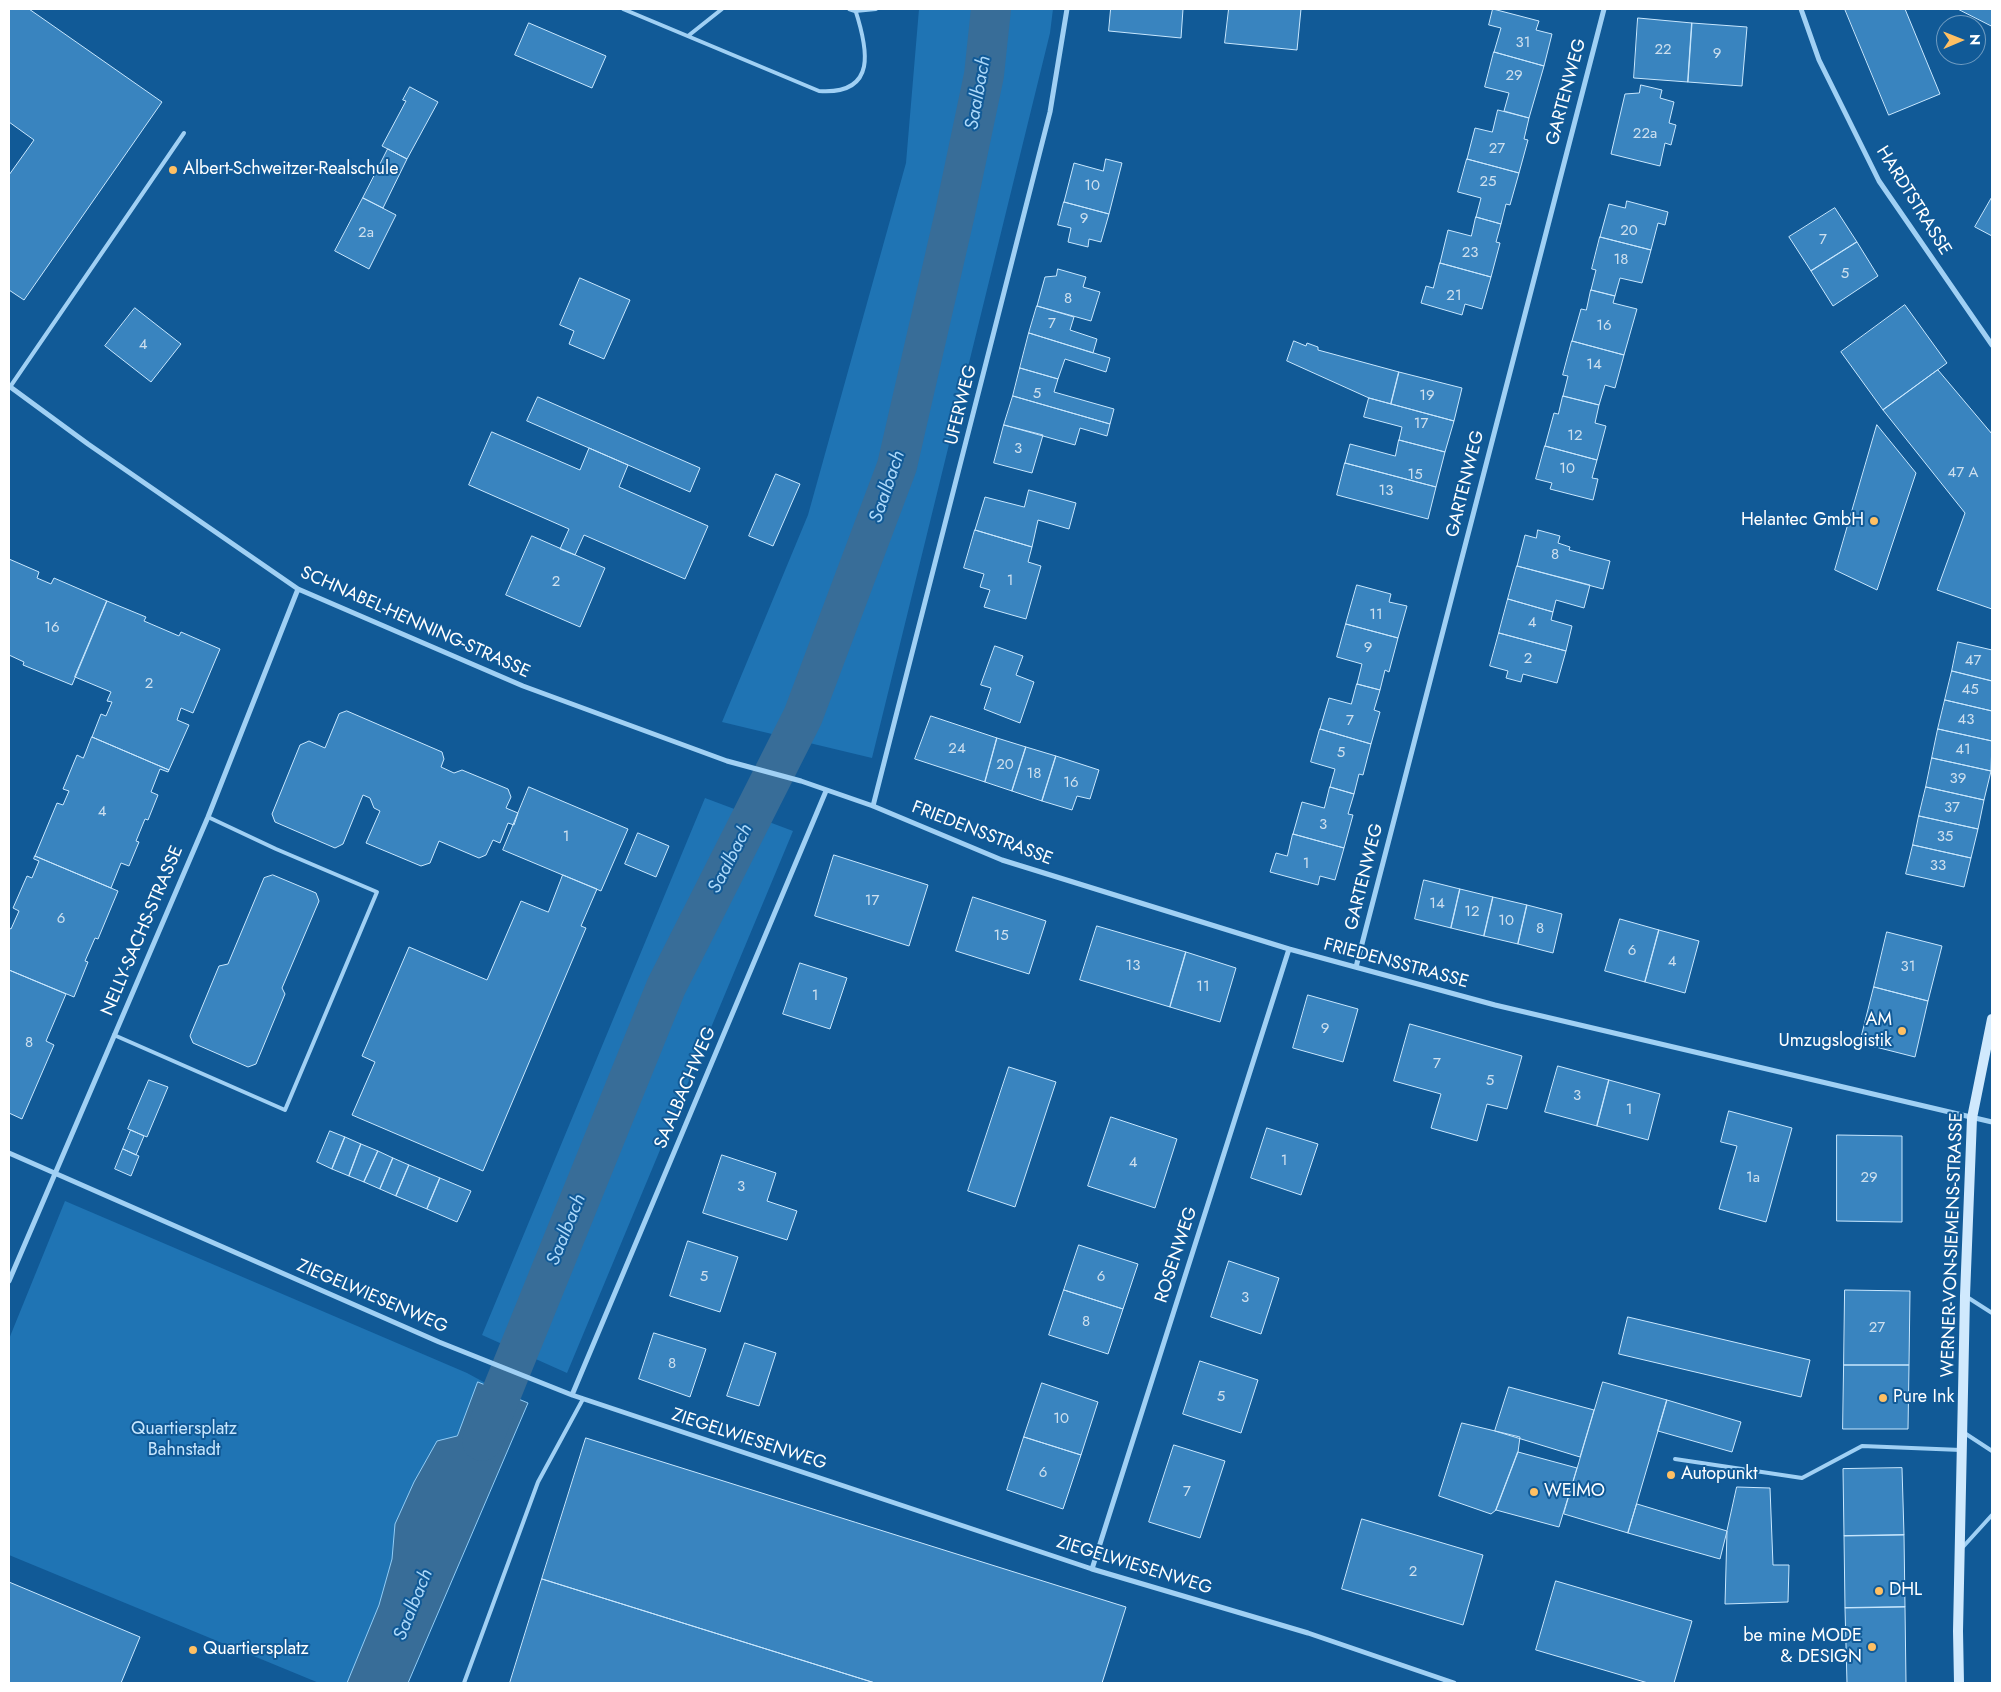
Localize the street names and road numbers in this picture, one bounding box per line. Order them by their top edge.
street label: GARTENWEG [1542,36,1592,148]
street label: HARDTSTRASSE [1871,142,1955,260]
street label: UFERWEG [942,363,982,447]
street label: GARTENWEG [1442,428,1490,540]
street label: SCHNABEL-HENNING-STRASSE [297,562,533,684]
street label: FRIEDENSSTRASSE [909,797,1055,871]
street label: GARTENWEG [1341,821,1389,933]
street label: NELLY-SACHS-STRASSE [97,843,189,1019]
street label: FRIEDENSSTRASSE [1321,934,1471,994]
street label: SAALBACHWEG [651,1024,721,1152]
street label: WERNER-VON-SIEMENS-STRASSE [1938,1112,1968,1378]
street label: ROSENWEG [1151,1204,1203,1306]
street label: ZIEGELWIESENWEG [293,1255,451,1339]
street label: ZIEGELWIESENWEG [669,1405,829,1475]
street label: ZIEGELWIESENWEG [1053,1532,1215,1600]

